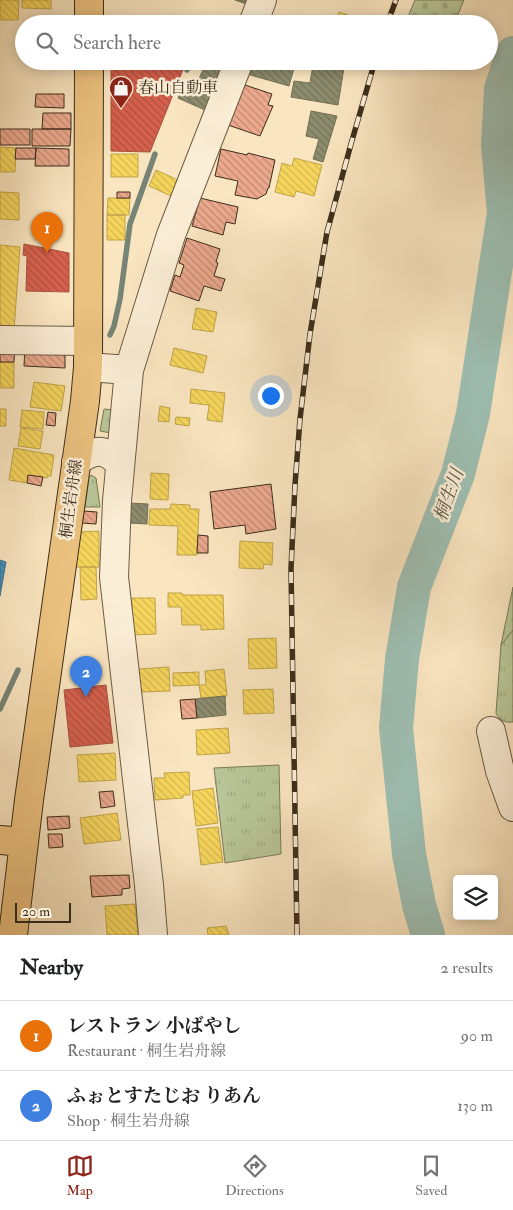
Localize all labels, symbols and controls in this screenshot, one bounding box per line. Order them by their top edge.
search box [15,15,498,70]
icon: search [33,29,61,57]
text: Search here [73,31,161,55]
shop icon: 春山自動車 [108,75,134,109]
place label: 春山自動車 [138,78,218,98]
pin: 1 [31,212,63,253]
your location [258,383,284,409]
street label: 桐生岩舟線 [56,458,86,540]
water label: 桐生川 [429,464,470,524]
pin: 2 [70,656,102,697]
map controls [453,875,498,920]
button: layers [453,875,498,920]
scale bar [15,900,71,923]
text: 20 m [22,903,50,920]
text: Nearby [20,954,83,981]
text: 2 results [440,958,493,978]
text: レストラン 小ばやし [67,1014,241,1038]
text: 1 [33,1026,39,1046]
text: 90 m [461,1026,493,1046]
text: Restaurant · 桐生岩舟線 [67,1041,226,1061]
text: ふぉとすたじお りあん [67,1084,261,1108]
text: 2 [32,1096,40,1116]
text: 130 m [457,1096,493,1116]
text: Shop · 桐生岩舟線 [67,1111,190,1131]
tab: Map [66,1152,94,1199]
tab: Directions [225,1152,284,1199]
tab: Saved [415,1152,447,1199]

